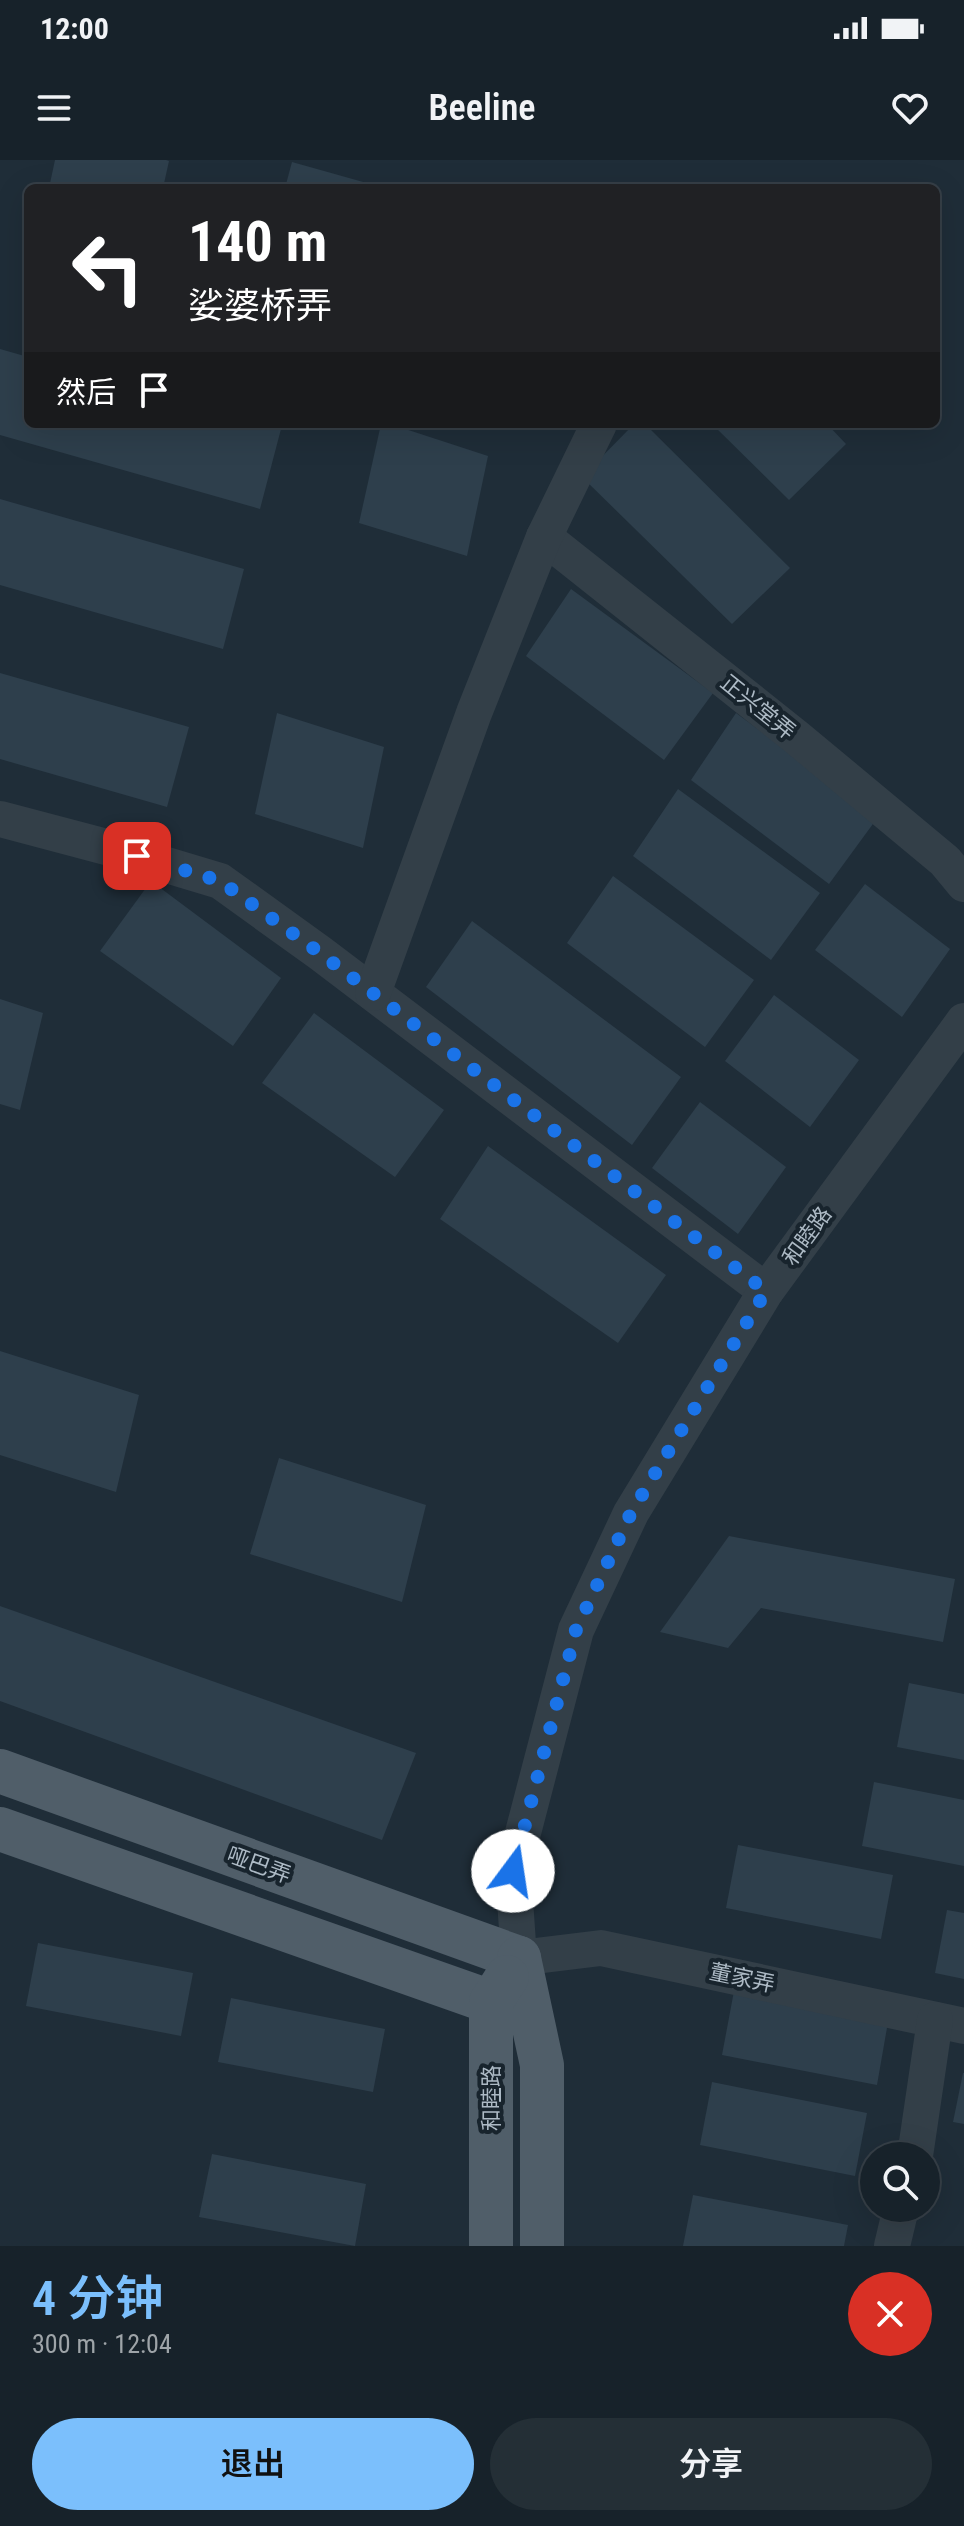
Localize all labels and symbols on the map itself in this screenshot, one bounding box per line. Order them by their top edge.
street label: 正兴堂弄 [716,670,800,744]
pin [103,822,171,890]
street label: 和睦路 [777,1202,837,1270]
position arrow [471,1829,555,1913]
street label: 哑巴弄 [224,1842,294,1888]
street label: 董家弄 [707,1959,777,1997]
street label: 和睦路 [479,2065,504,2131]

